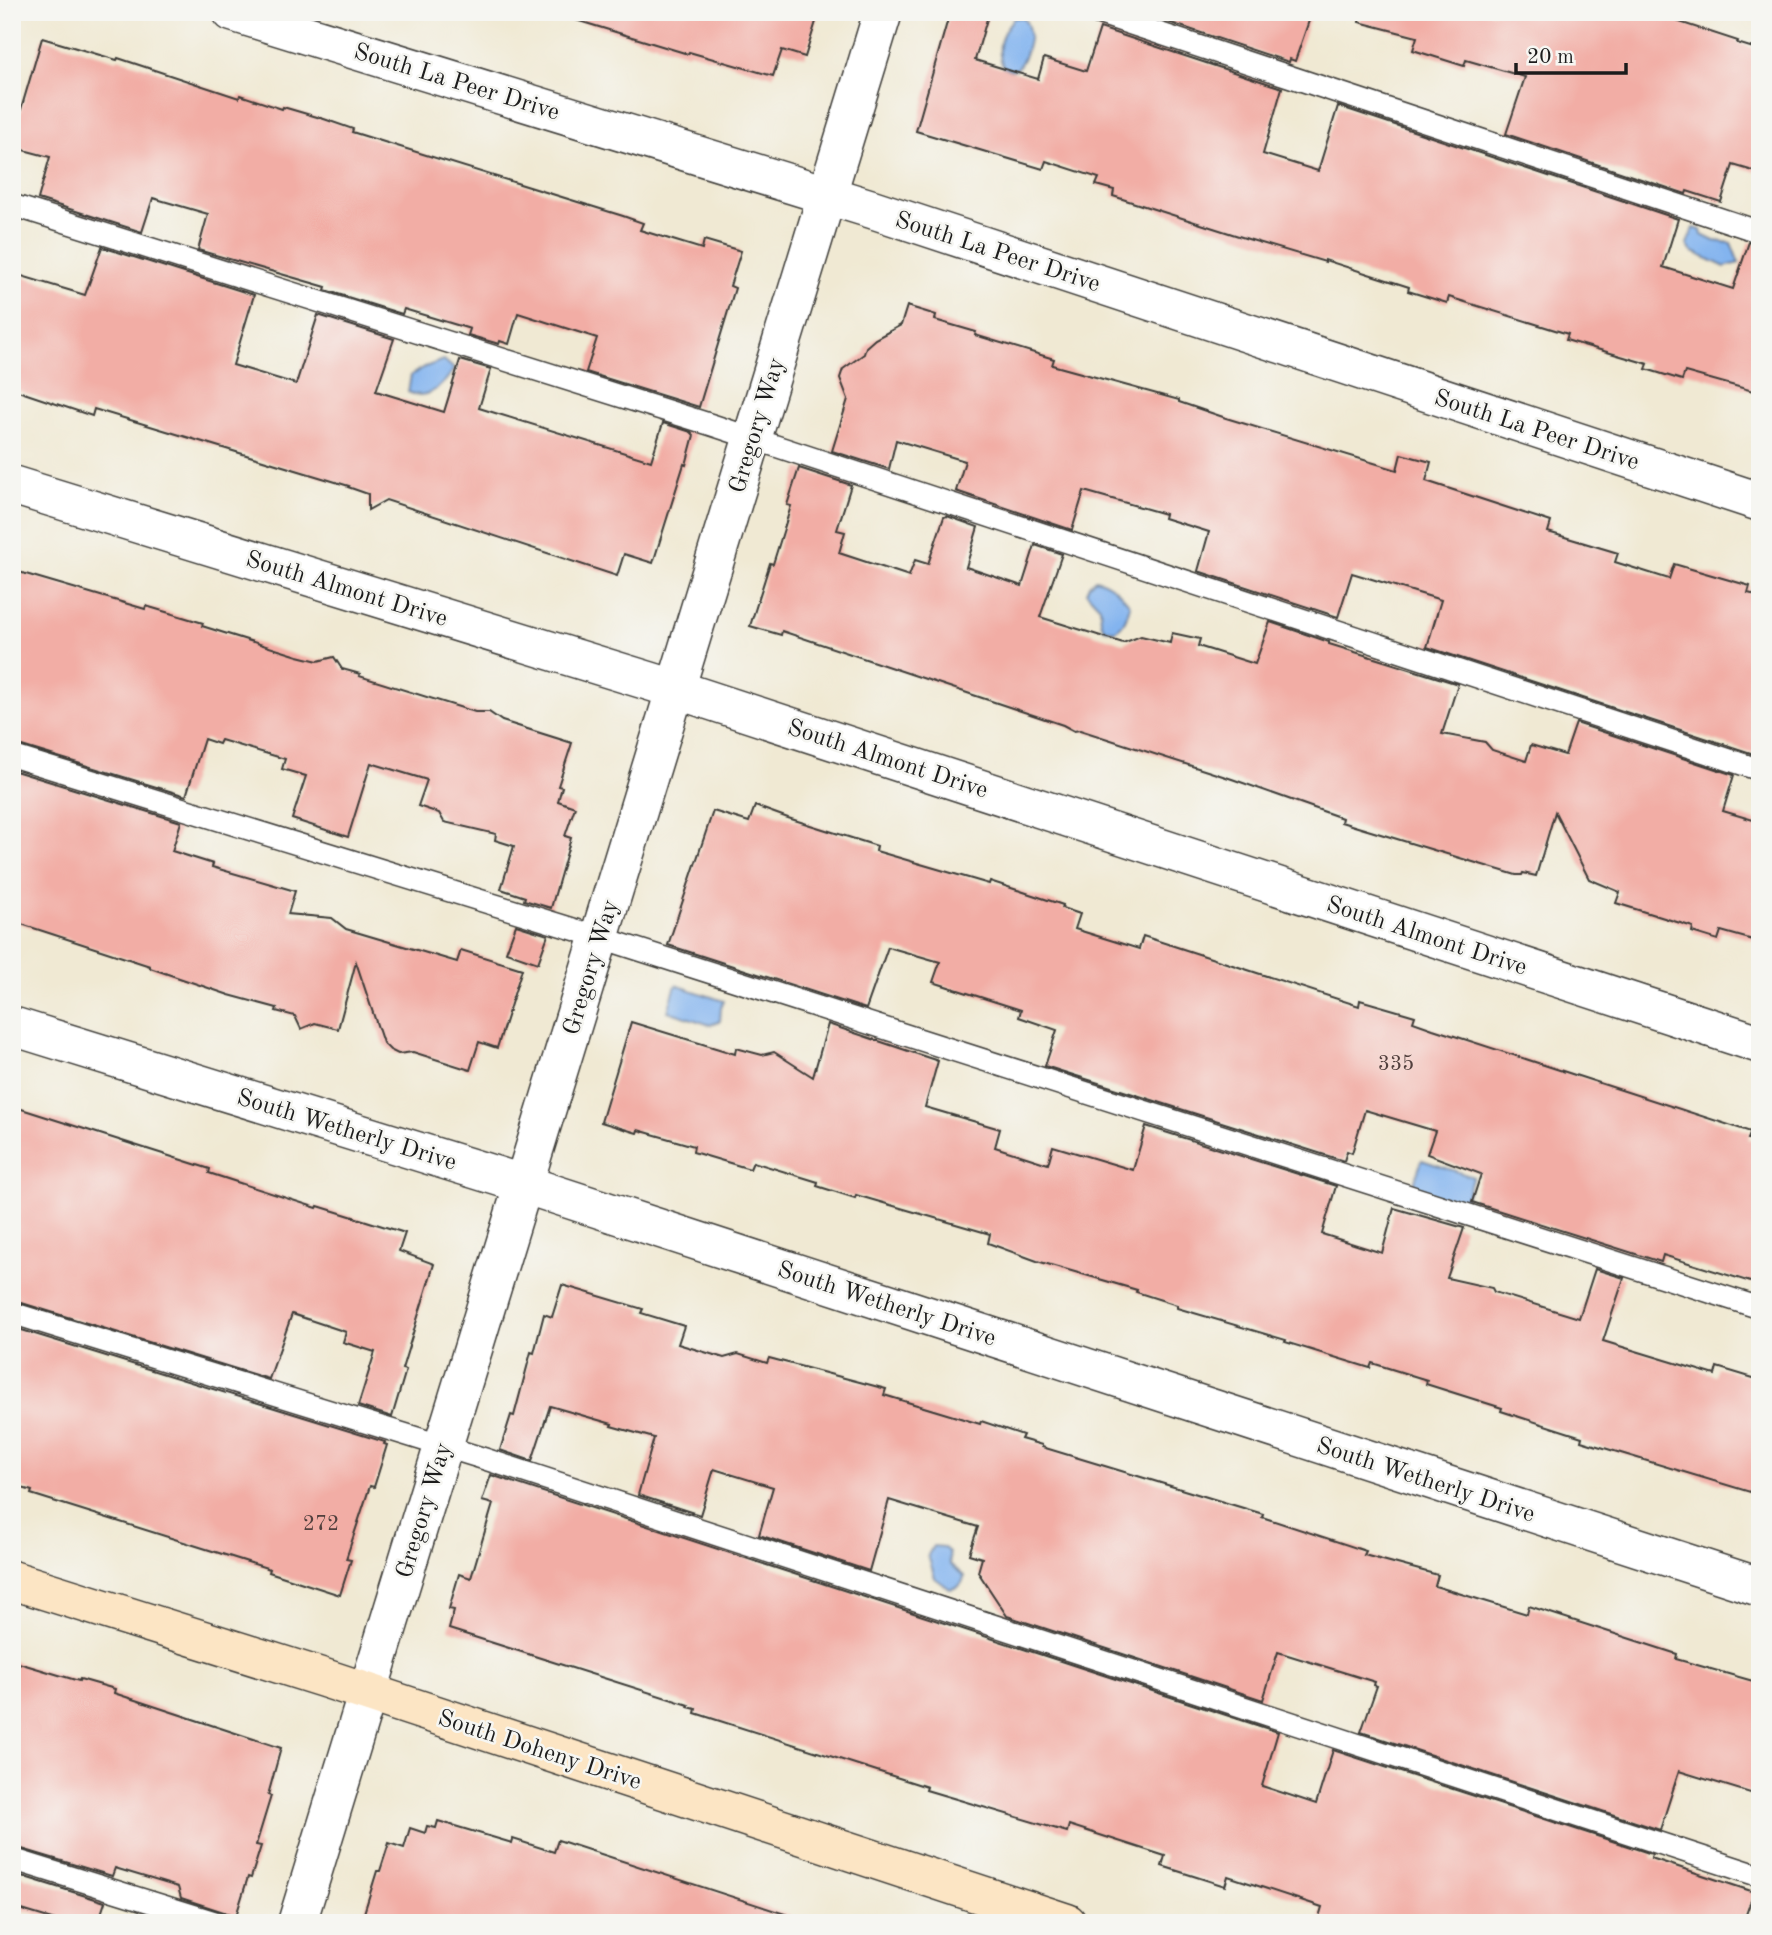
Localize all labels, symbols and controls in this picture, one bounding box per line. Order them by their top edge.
scale bar [1516,32,1627,76]
street label: South La Peer Drive [351,40,562,126]
text: 20 m [1527,47,1574,68]
street label: South La Peer Drive [892,208,1103,297]
street label: Gregory Way [726,355,790,496]
street label: South La Peer Drive [1431,386,1642,475]
street label: South Almont Drive [243,548,450,632]
street label: South Almont Drive [784,716,991,804]
street label: South Almont Drive [1323,893,1530,981]
street label: Gregory Way [560,897,624,1038]
house number: 335 [1378,1054,1414,1075]
street label: South Wetherly Drive [234,1086,459,1176]
street label: South Wetherly Drive [774,1258,999,1352]
street label: South Wetherly Drive [1313,1434,1538,1528]
street label: Gregory Way [393,1440,457,1581]
house number: 272 [303,1514,339,1535]
street label: South Doheny Drive [435,1707,644,1795]

